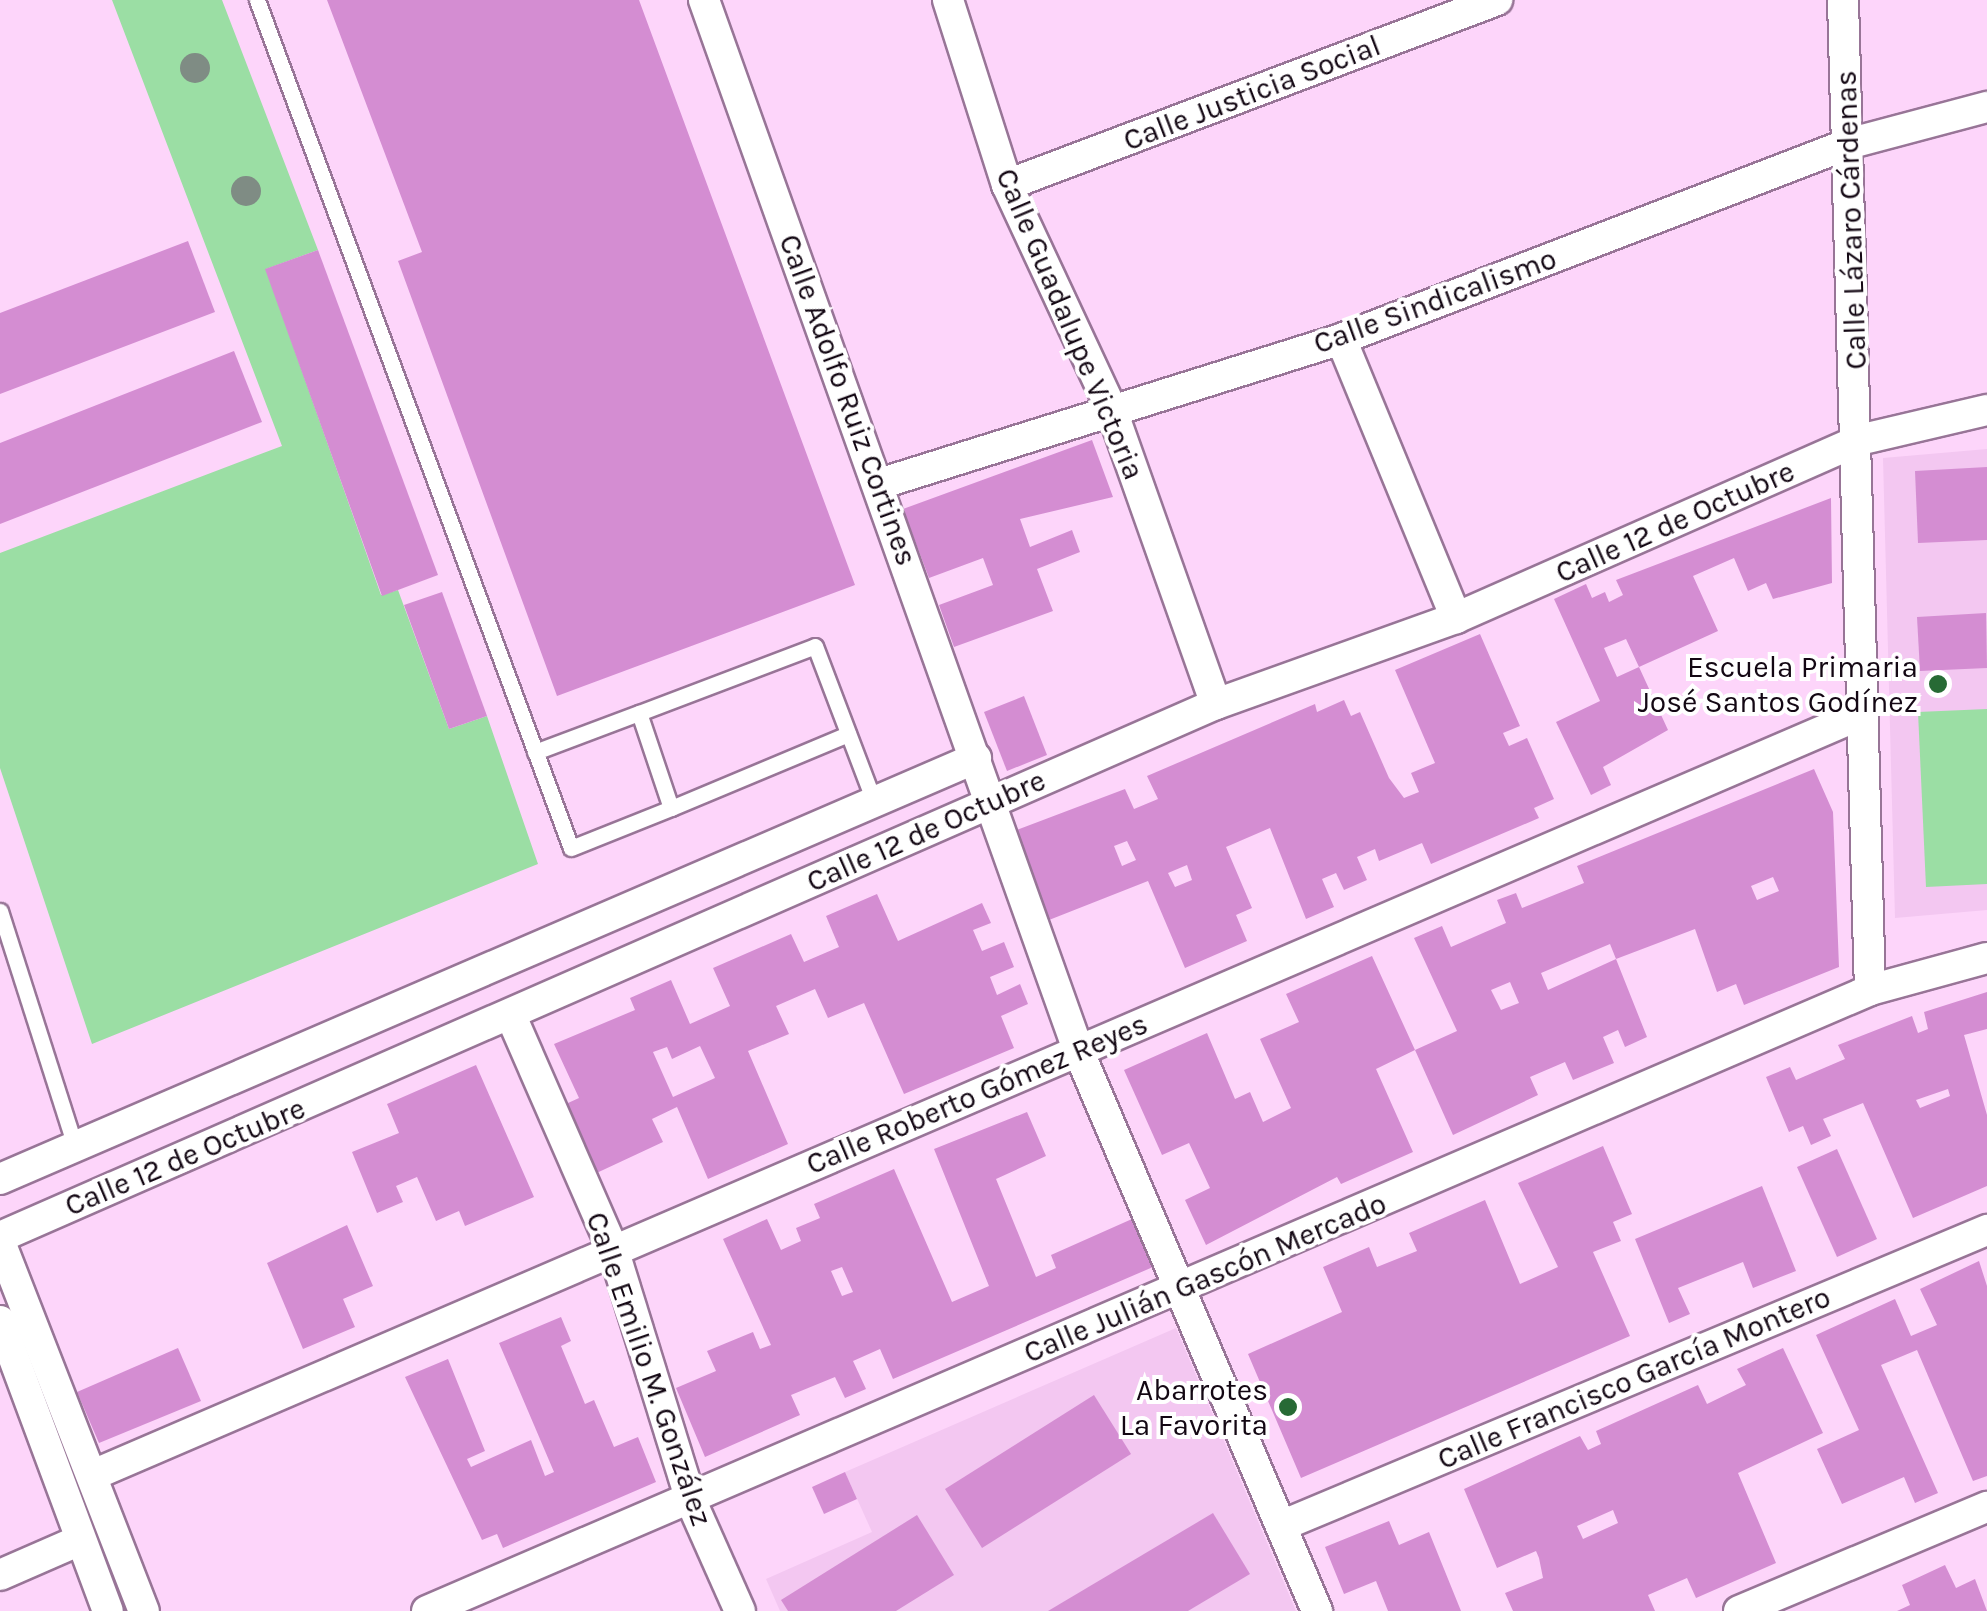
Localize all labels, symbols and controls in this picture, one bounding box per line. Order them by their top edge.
street label: Calle Justicia Social [1118,27,1386,159]
street label: Calle Lázaro Cárdenas [1828,70,1874,370]
street label: Calle Guadalupe Victoria [988,163,1152,485]
street label: Calle Adolfo Ruiz Cortines [771,229,925,571]
street label: Calle Sindicalismo [1309,240,1561,362]
street label: Calle 12 de Octubre [1550,453,1800,591]
place label: Escuela Primaria José Santos Godínez [1638,649,1918,720]
marker: Escuela Primaria José Santos Godínez [1927,673,1949,695]
street label: Calle 12 de Octubre [801,762,1051,900]
street label: Calle Roberto Gómez Reyes [801,1006,1153,1182]
street label: Calle 12 de Octubre [60,1090,310,1224]
street label: Calle Julián Gascón Mercado [1018,1185,1392,1371]
street label: Calle Emilio M. González [578,1207,720,1531]
street label: Calle Francisco García Montero [1432,1279,1836,1477]
place label: Abarrotes La Favorita [1120,1372,1268,1442]
marker: Abarrotes La Favorita [1277,1396,1299,1418]

